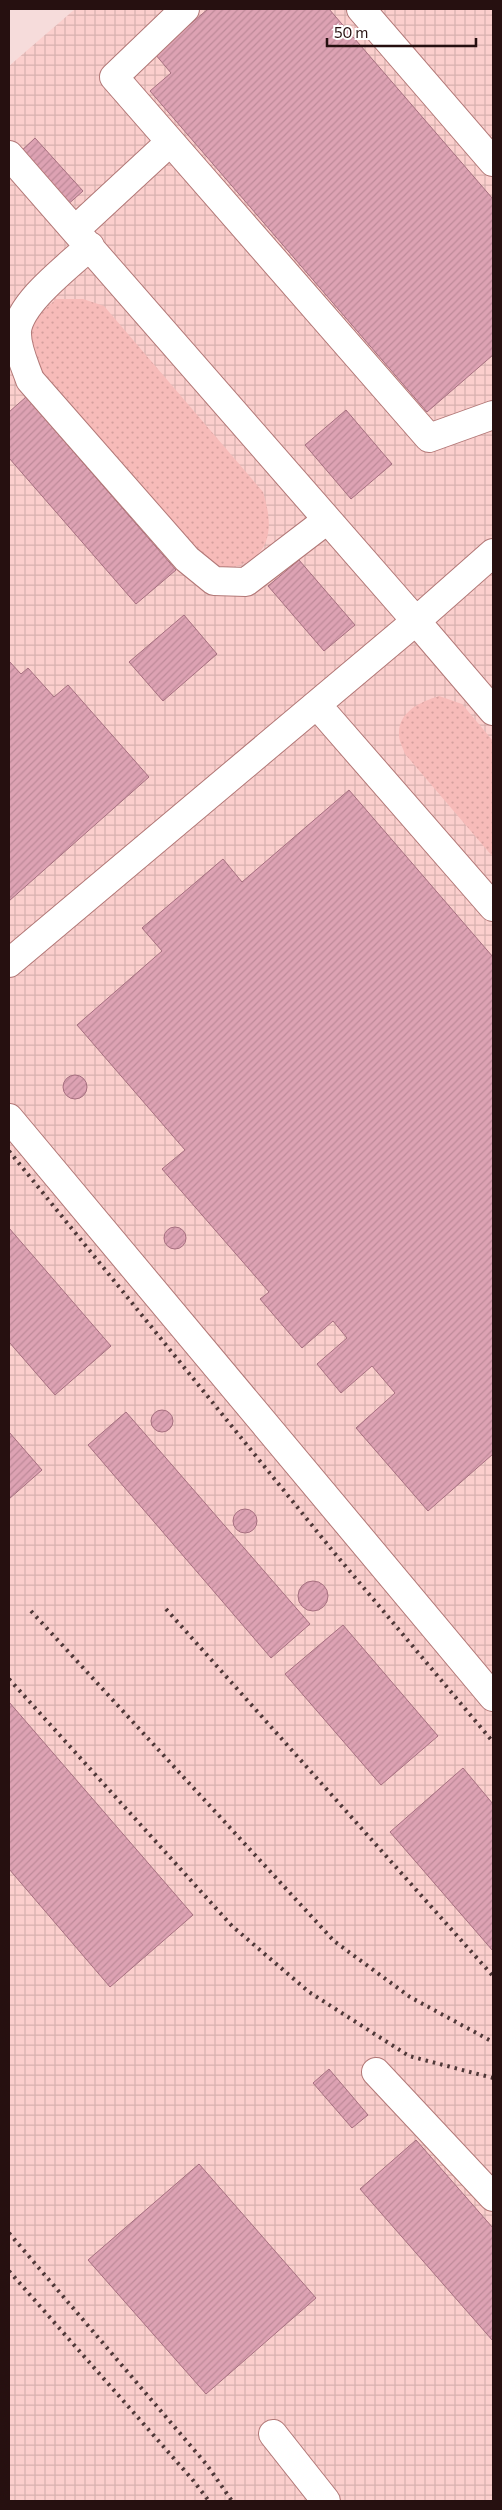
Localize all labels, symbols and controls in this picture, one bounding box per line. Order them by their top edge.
scale bar [327,15,476,47]
text: 50 m [334,23,368,41]

